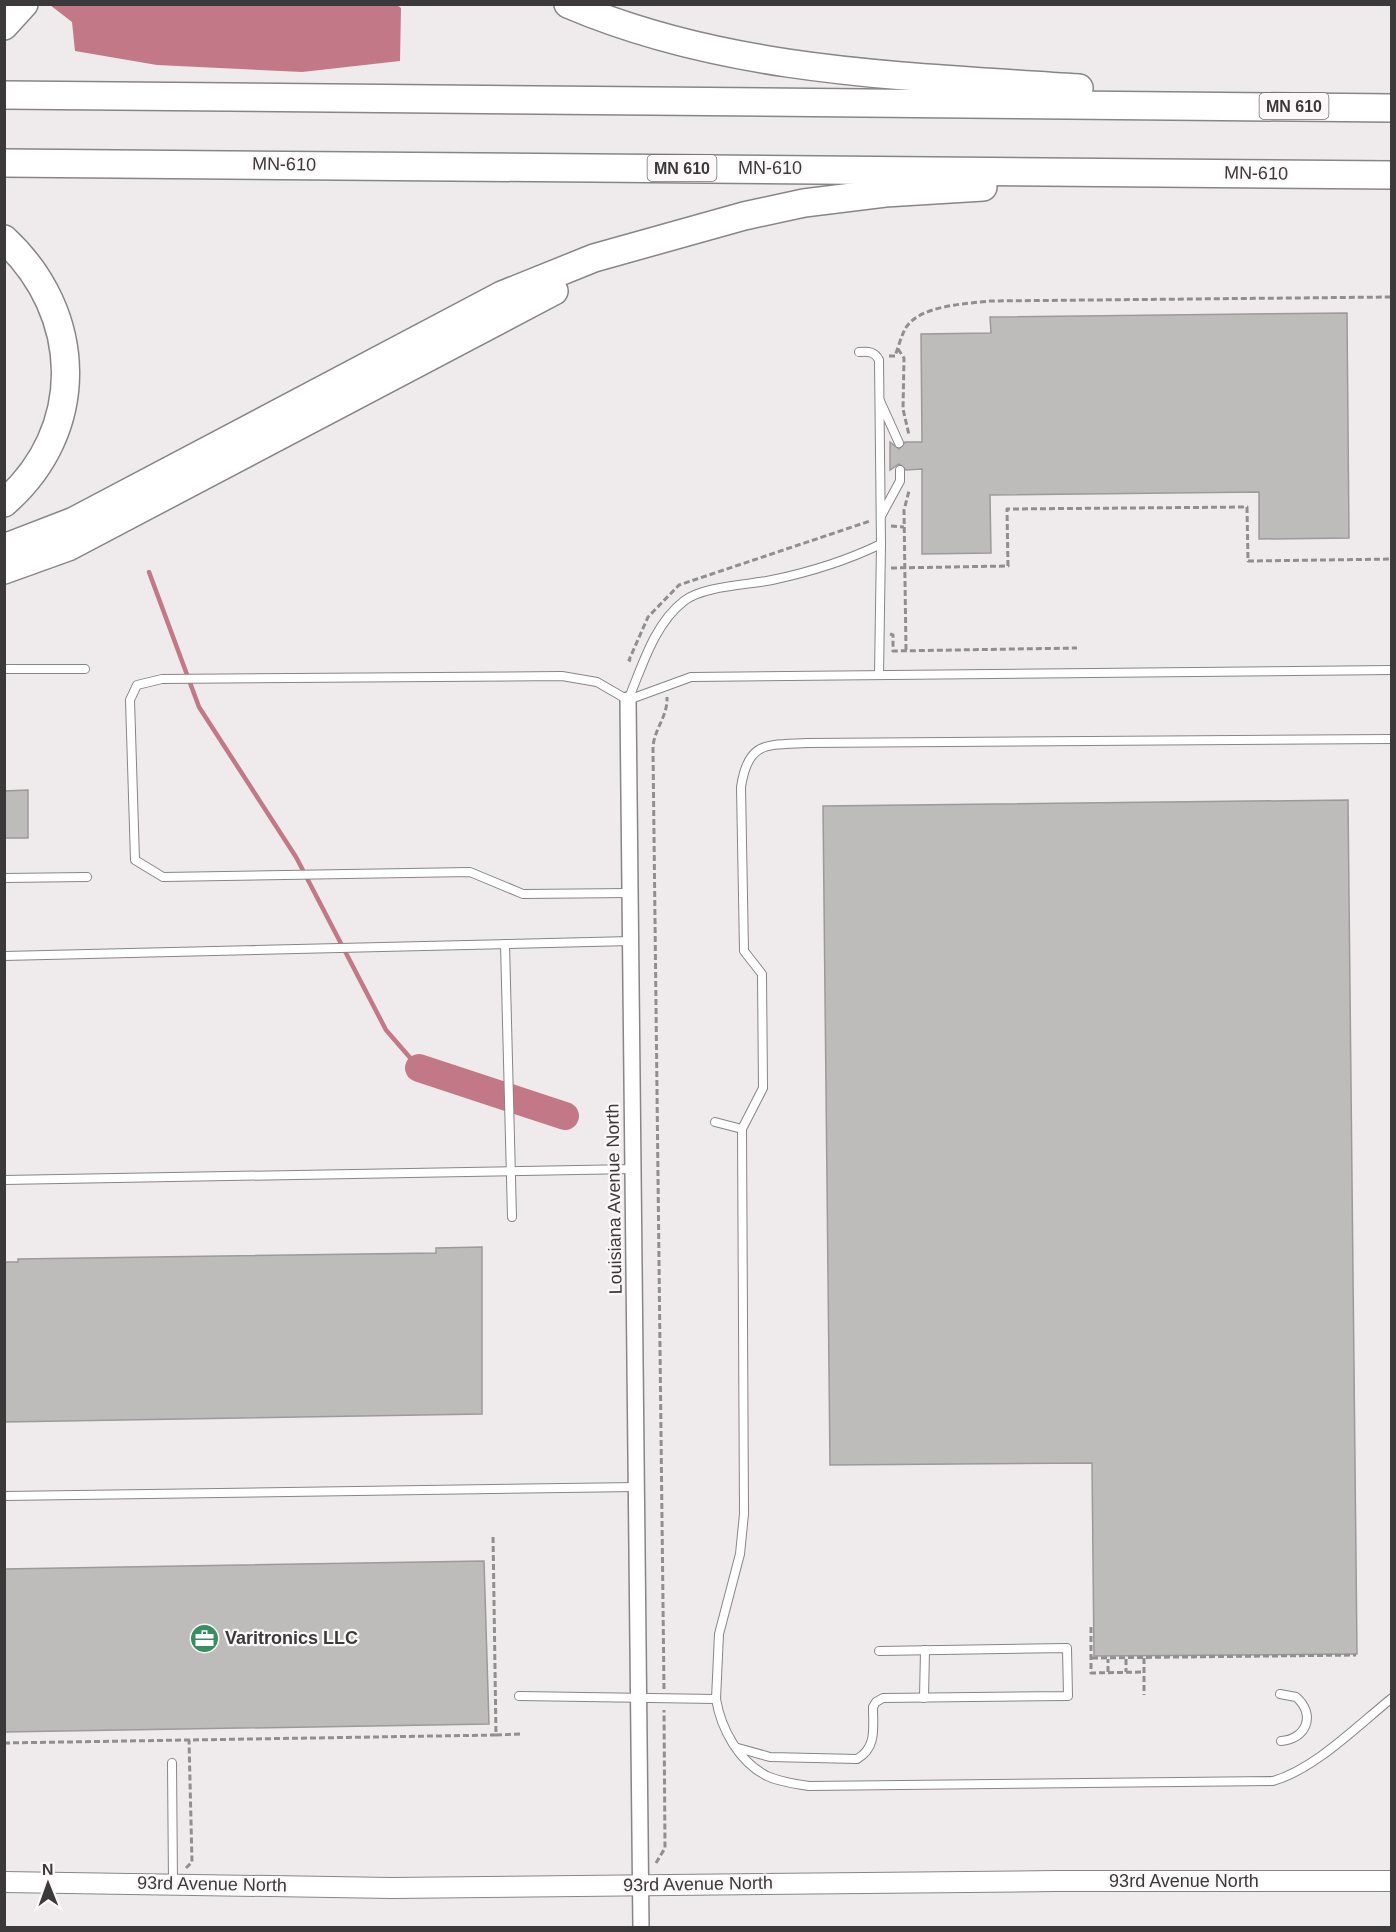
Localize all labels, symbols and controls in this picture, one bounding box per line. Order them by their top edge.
road number: MN 610 [1260,93,1328,119]
street label: MN-610 [252,153,316,175]
road number: MN 610 [648,155,716,181]
street label: MN-610 [738,158,802,178]
street label: MN-610 [1224,162,1288,184]
street label: Louisiana Avenue North [602,1103,626,1295]
office icon: Varitronics LLC [188,1622,220,1654]
place label: Varitronics LLC [225,1628,358,1648]
north arrow [18,1854,78,1914]
text: N [42,1861,54,1878]
street label: 93rd Avenue North [1109,1871,1259,1891]
street label: 93rd Avenue North [137,1873,287,1895]
street label: 93rd Avenue North [623,1873,773,1895]

